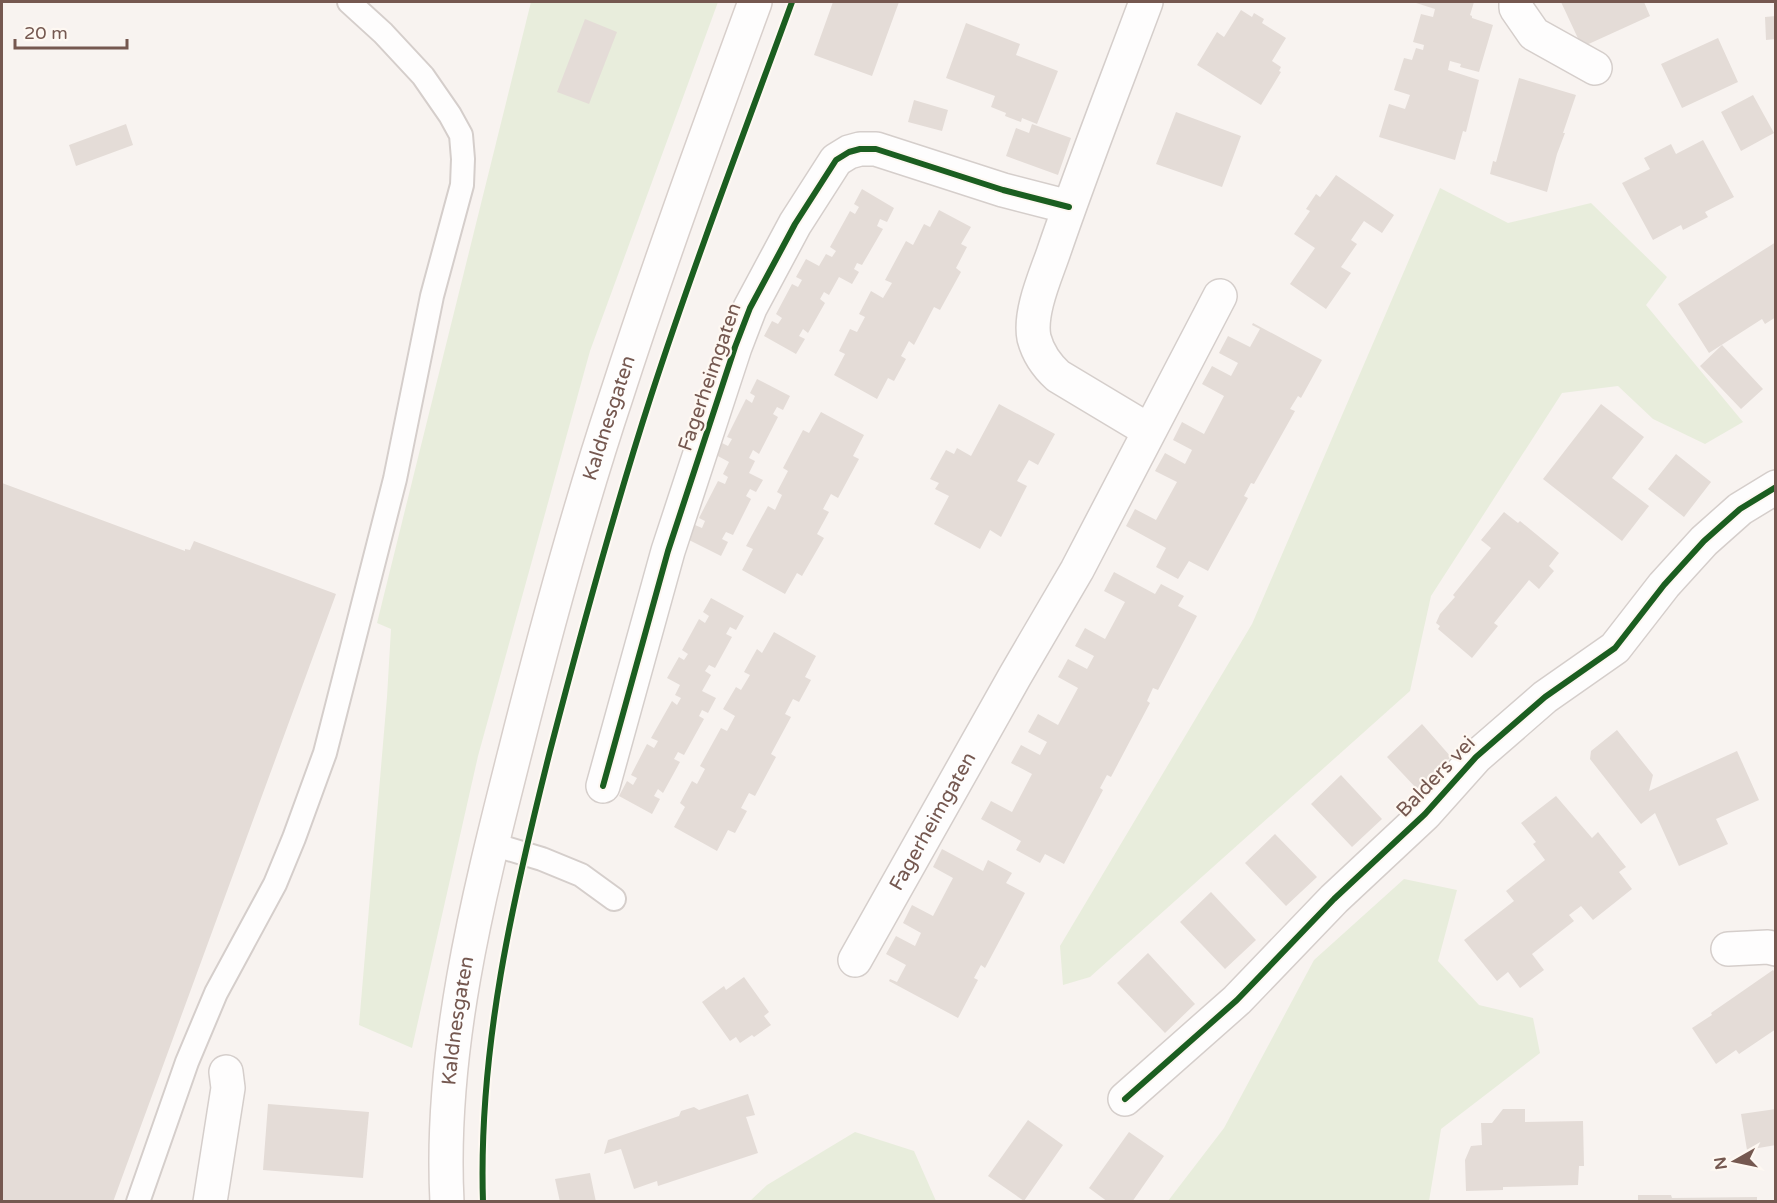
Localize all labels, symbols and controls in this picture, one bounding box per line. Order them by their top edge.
scale bar [15,12,128,50]
text: 20 m [24,22,68,44]
street label: Fagerheimgaten [673,300,747,454]
street label: Kaldnesgaten [578,352,641,484]
street label: Balders vei [1392,732,1480,822]
street label: Fagerheimgaten [885,748,982,895]
street label: Kaldnesgaten [437,954,479,1086]
north arrow [1705,1131,1765,1191]
text: N [1710,1155,1732,1171]

